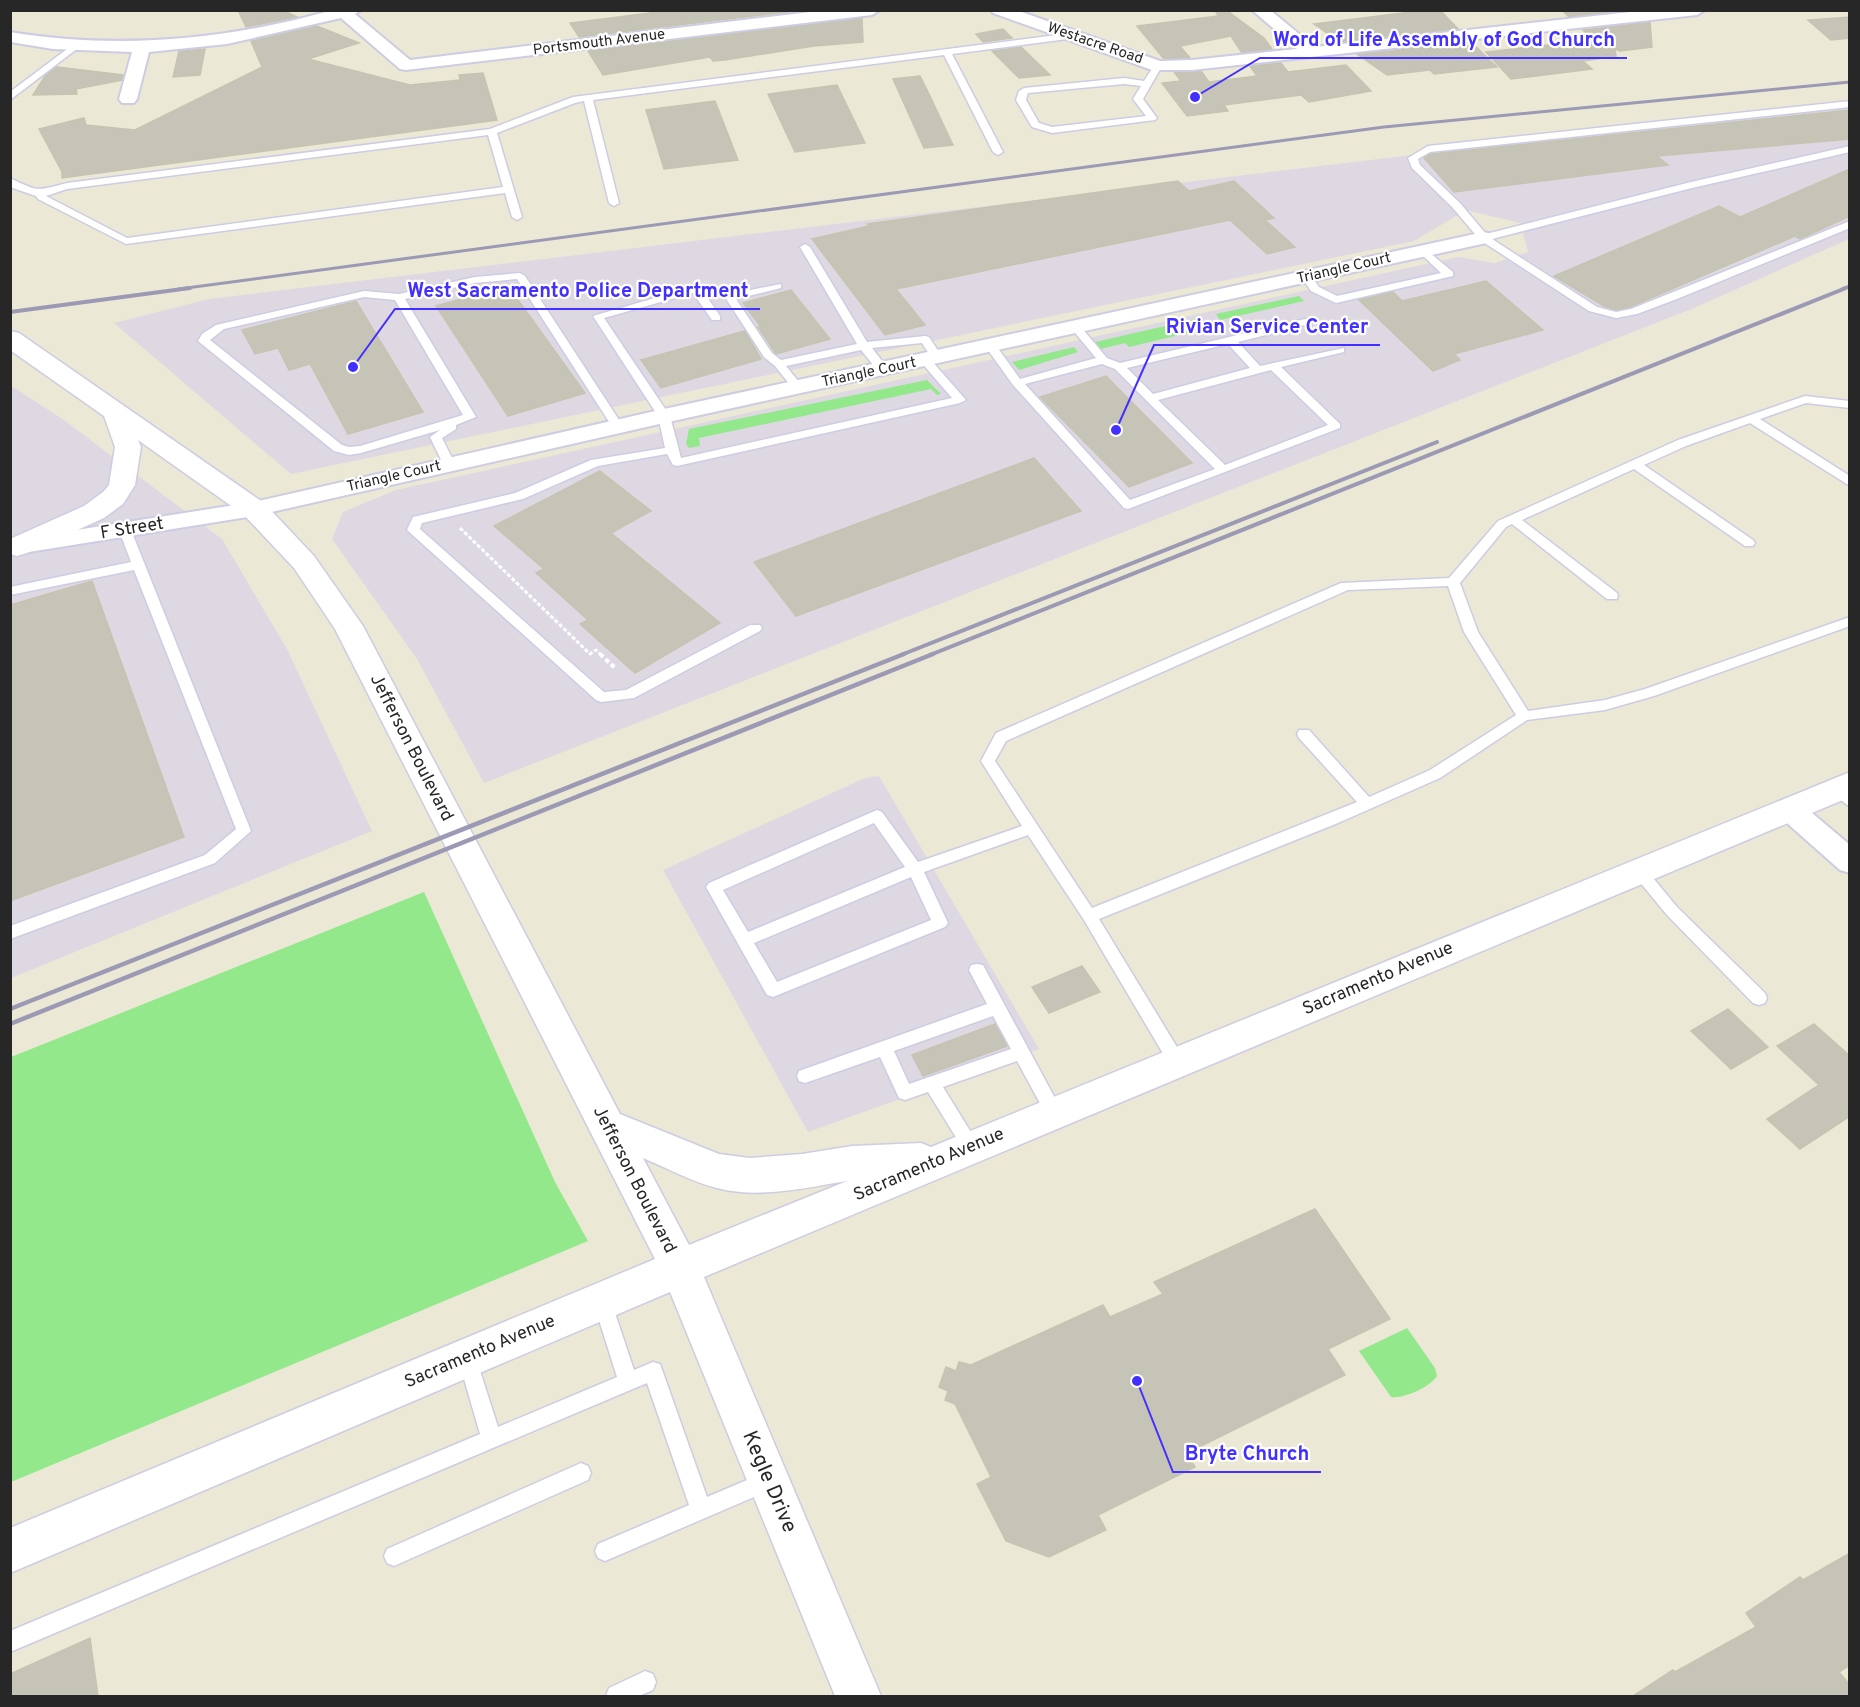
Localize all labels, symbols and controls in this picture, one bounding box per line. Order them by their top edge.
street label: Westacre Road [1045,19,1145,69]
callout: Word of Life Assembly of God Church [1260,20,1627,58]
street label: Portsmouth Avenue [532,25,666,61]
text: Word of Life Assembly of God Church [1273,28,1615,54]
street label: Triangle Court [1295,249,1393,289]
callout: West Sacramento Police Department [395,271,760,309]
text: West Sacramento Police Department [407,279,749,305]
callout: Rivian Service Center [1154,307,1380,345]
text: Rivian Service Center [1166,315,1369,341]
street label: Triangle Court [820,354,918,392]
street label: Triangle Court [345,457,443,497]
street label: F Street [99,513,165,545]
street label: Jefferson Boulevard [364,670,458,826]
street label: Sacramento Avenue [1299,937,1457,1021]
street label: Jefferson Boulevard [587,1102,681,1258]
street label: Sacramento Avenue [850,1123,1008,1207]
street label: Sacramento Avenue [401,1310,559,1394]
street label: Kegle Drive [735,1427,803,1537]
callout: Bryte Church [1173,1434,1321,1472]
text: Bryte Church [1185,1442,1309,1468]

